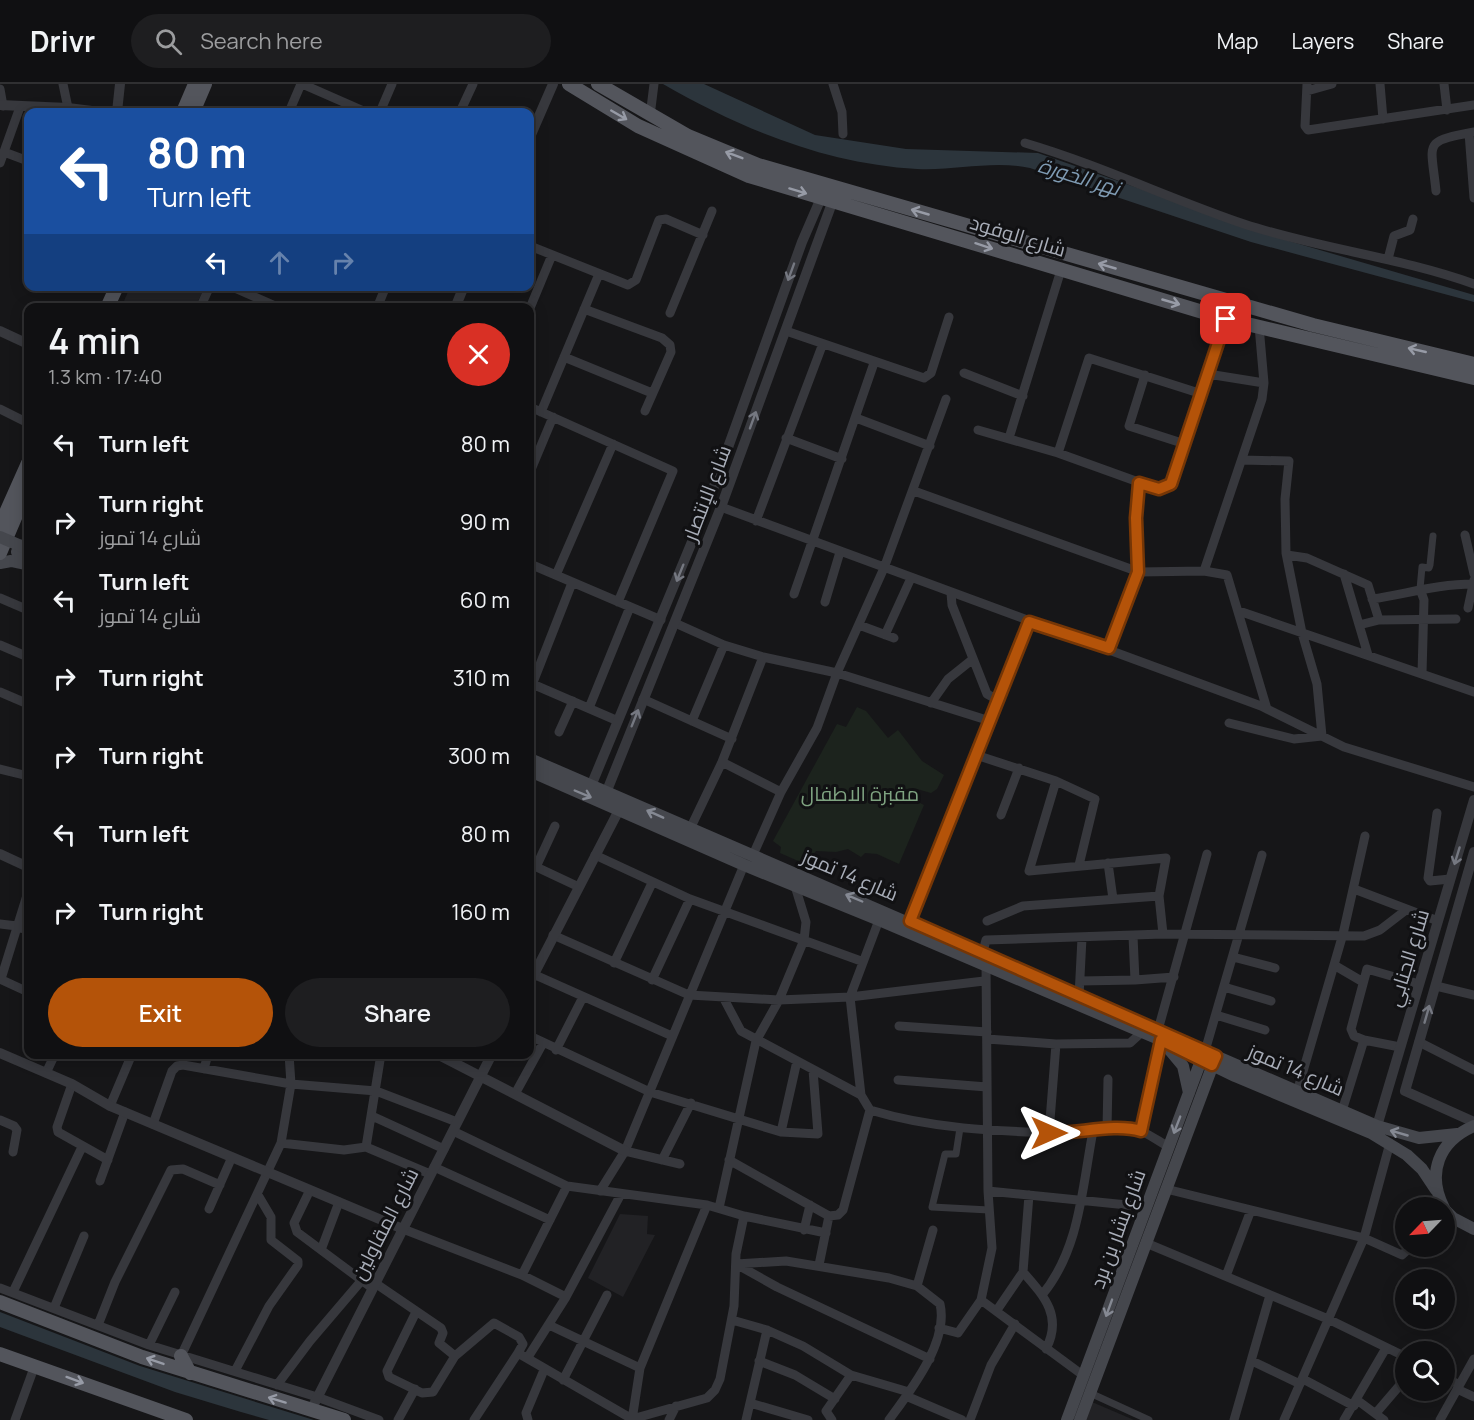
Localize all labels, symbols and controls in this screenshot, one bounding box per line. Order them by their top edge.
search box [131,14,551,68]
text: Drivr [30,22,95,60]
icon: search [152,25,185,58]
text: Search here [200,26,323,56]
text: Map [1217,27,1258,55]
text: Layers [1291,27,1354,55]
text: Share [1387,27,1444,55]
one-way arrow [609,110,627,121]
text: 80 m [147,123,247,181]
icon: left [48,132,126,210]
one-way arrow [725,149,743,160]
water label: نهر الخورة [1035,150,1126,202]
text: Turn left [147,178,251,215]
one-way arrow [788,186,807,197]
one-way arrow [911,206,930,218]
street label: شارع الوفود [967,208,1069,264]
one-way arrow [974,241,993,252]
icon: left [200,246,233,279]
icon: ahead [263,246,296,279]
icon: right [326,246,359,279]
one-way arrow [1098,260,1117,271]
one-way arrow [785,262,796,281]
pin [1200,293,1251,344]
one-way arrow [1161,297,1180,308]
icon: arrive [1209,302,1242,335]
text: 4 min [48,316,140,365]
button: close [447,323,510,386]
one-way arrow [1408,344,1427,355]
text: 1.3 km · 17:40 [48,363,162,390]
one-way arrow [749,411,760,430]
icon: left [48,428,81,461]
text: Turn left [99,429,189,459]
text: 80 m [461,429,510,459]
street label: شارع الإنتصار [676,441,738,546]
text: Turn right [99,489,204,519]
icon: right [48,506,81,539]
text: 90 m [460,507,510,537]
text: شارع 14 تموز [99,524,201,551]
one-way arrow [674,563,685,582]
text: Turn left [99,567,189,597]
icon: left [48,584,81,617]
text: 60 m [460,585,510,615]
text: شارع 14 تموز [99,602,201,629]
icon: right [48,662,81,695]
text: Turn right [99,663,204,693]
text: 310 m [453,663,510,693]
one-way arrow [630,710,641,728]
icon: right [48,740,81,773]
text: Turn right [99,741,204,771]
text: 300 m [448,741,510,771]
park label: مقبرة الاطفال [801,780,919,807]
one-way arrow [574,789,592,801]
one-way arrow [646,808,665,819]
icon: left [48,818,81,851]
text: Turn left [99,819,189,849]
text: 80 m [461,819,510,849]
street label: شارع 14 تموز [797,842,902,908]
one-way arrow [1451,847,1462,866]
one-way arrow [845,892,864,903]
icon: right [48,896,81,929]
text: Turn right [99,897,204,927]
text: 160 m [451,897,510,927]
street label: شارع الجنابي [1380,906,1438,1011]
button: Exit [48,978,273,1047]
button: Share [285,978,510,1047]
one-way arrow [1422,1005,1433,1024]
street label: شارع 14 تموز [1243,1037,1348,1103]
position arrow [1017,1101,1081,1165]
one-way arrow [1171,1116,1182,1134]
one-way arrow [1390,1127,1409,1139]
street label: شارع المقاولين [345,1163,425,1285]
street label: شارع بشار بن برد [1084,1166,1152,1292]
north arrow [1395,1197,1455,1257]
map controls [1395,1197,1455,1401]
button: sound [1395,1269,1455,1329]
one-way arrow [1103,1298,1114,1317]
button: search [1395,1341,1455,1401]
one-way arrow [146,1355,165,1366]
one-way arrow [65,1375,84,1386]
one-way arrow [268,1394,287,1405]

